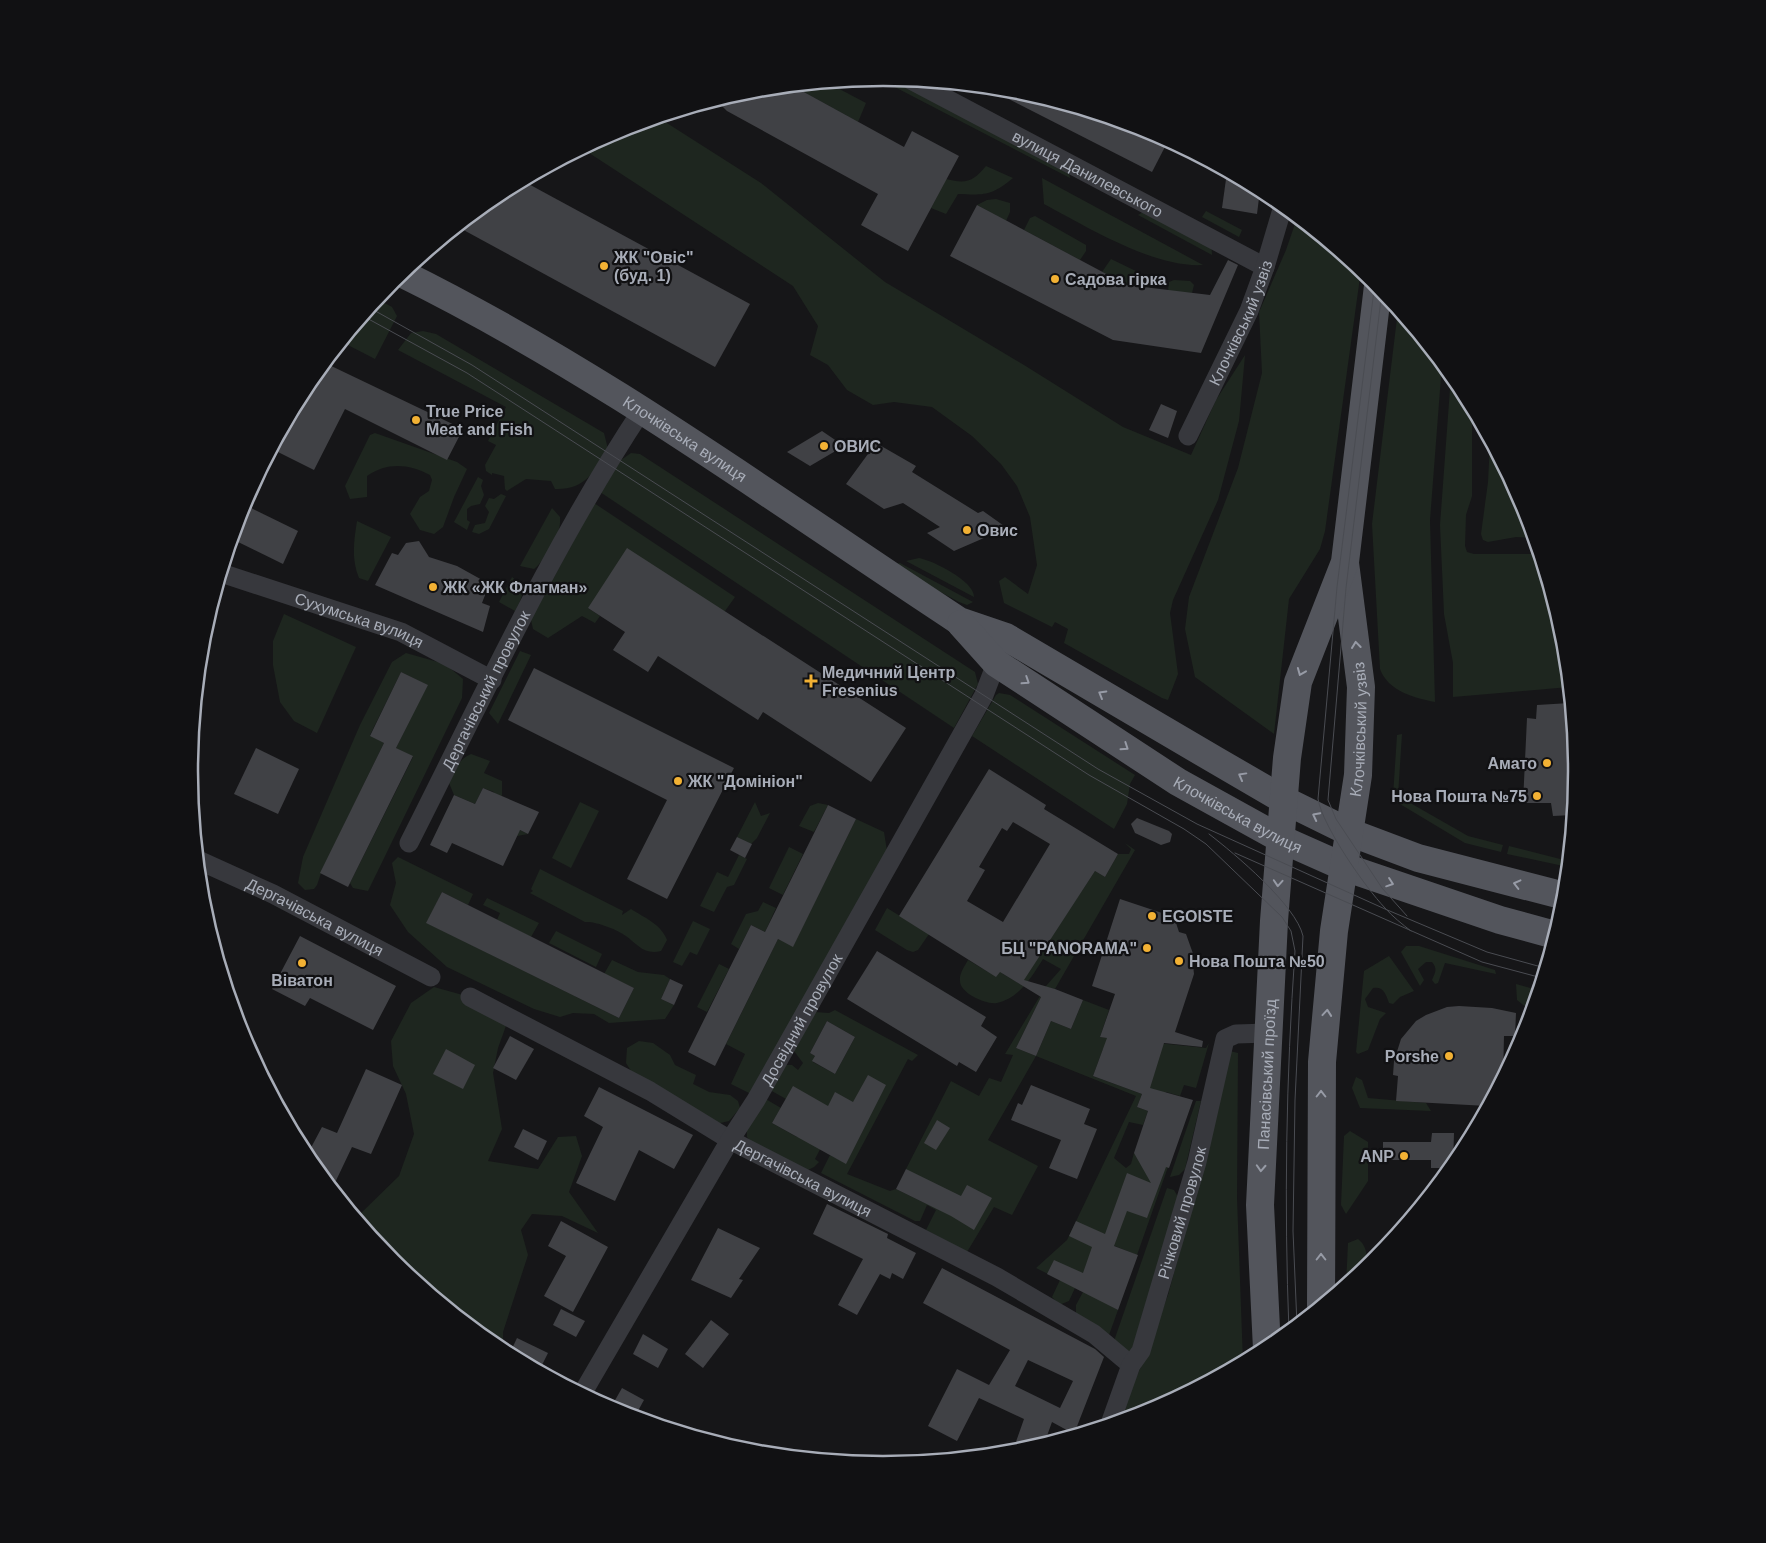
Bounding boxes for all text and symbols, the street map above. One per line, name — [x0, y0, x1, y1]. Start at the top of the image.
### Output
street label: вулиця Данилевського — [1010, 127, 1166, 220]
place label: ЖК "Овіс" (буд. 1) — [613, 249, 693, 284]
street label: Клочківський узвіз — [1206, 258, 1276, 388]
marker: ЖК "Овіс" (буд. 1) — [598, 260, 610, 272]
place label: Садова гірка — [1065, 271, 1166, 288]
marker: Садова гірка — [1049, 273, 1061, 285]
street label: Клочківська вулиця — [620, 393, 750, 485]
place label: True Price Meat and Fish — [426, 403, 533, 438]
marker: True Price Meat and Fish — [410, 414, 422, 426]
place label: ОВИС — [834, 438, 882, 455]
marker: ОВИС — [818, 440, 830, 452]
place label: Овис — [977, 522, 1018, 539]
marker: Овис — [961, 524, 973, 536]
place label: ЖК «ЖК Флагман» — [442, 579, 587, 596]
marker: ЖК «ЖК Флагман» — [427, 581, 439, 593]
street label: Сухумська вулиця — [293, 590, 426, 651]
street label: Дергачівський провулок — [439, 607, 534, 773]
one-way arrow — [1351, 640, 1362, 648]
street label: Клочківський узвіз — [1347, 661, 1370, 798]
place label: Медичний Центр Fresenius — [822, 664, 956, 699]
one-way arrow — [1297, 667, 1307, 676]
marker: Медичний Центр Fresenius — [804, 674, 818, 688]
one-way arrow — [1020, 675, 1029, 685]
one-way arrow — [1098, 690, 1107, 700]
one-way arrow — [1119, 741, 1129, 750]
place label: Амато — [1488, 755, 1537, 772]
marker: Амато — [1541, 757, 1553, 769]
one-way arrow — [1238, 772, 1247, 782]
place label: ЖК "Домініон" — [687, 773, 803, 790]
street label: Клочківська вулиця — [1170, 773, 1305, 856]
marker: ЖК "Домініон" — [672, 775, 684, 787]
place label: Нова Пошта №75 — [1391, 788, 1527, 805]
marker: Нова Пошта №75 — [1531, 790, 1543, 802]
one-way arrow — [1313, 812, 1322, 822]
street label: Дергачівська вулиця — [244, 875, 386, 959]
one-way arrow — [1385, 877, 1394, 887]
one-way arrow — [1272, 879, 1283, 887]
one-way arrow — [1513, 879, 1522, 890]
place label: EGOISTE — [1162, 908, 1233, 925]
marker: EGOISTE — [1146, 910, 1158, 922]
place label: БЦ "PANORAMA" — [1001, 940, 1137, 957]
marker: БЦ "PANORAMA" — [1141, 942, 1153, 954]
street label: Досвідний провулок — [758, 950, 846, 1089]
place label: Нова Пошта №50 — [1189, 953, 1325, 970]
marker: Нова Пошта №50 — [1173, 955, 1185, 967]
marker: Віватон — [296, 957, 308, 969]
place label: Віватон — [271, 972, 333, 989]
street label: Панасівський проїзд — [1255, 998, 1279, 1150]
one-way arrow — [1321, 1009, 1332, 1017]
place label: Porshe — [1385, 1048, 1439, 1065]
marker: Porshe — [1443, 1050, 1455, 1062]
one-way arrow — [1316, 1090, 1326, 1098]
street label: Дергачівська вулиця — [731, 1136, 874, 1220]
street label: Річковий провулок — [1155, 1144, 1209, 1281]
place label: ANP — [1360, 1148, 1394, 1165]
marker: ANP — [1398, 1150, 1410, 1162]
one-way arrow — [1256, 1164, 1267, 1172]
one-way arrow — [1316, 1253, 1326, 1260]

